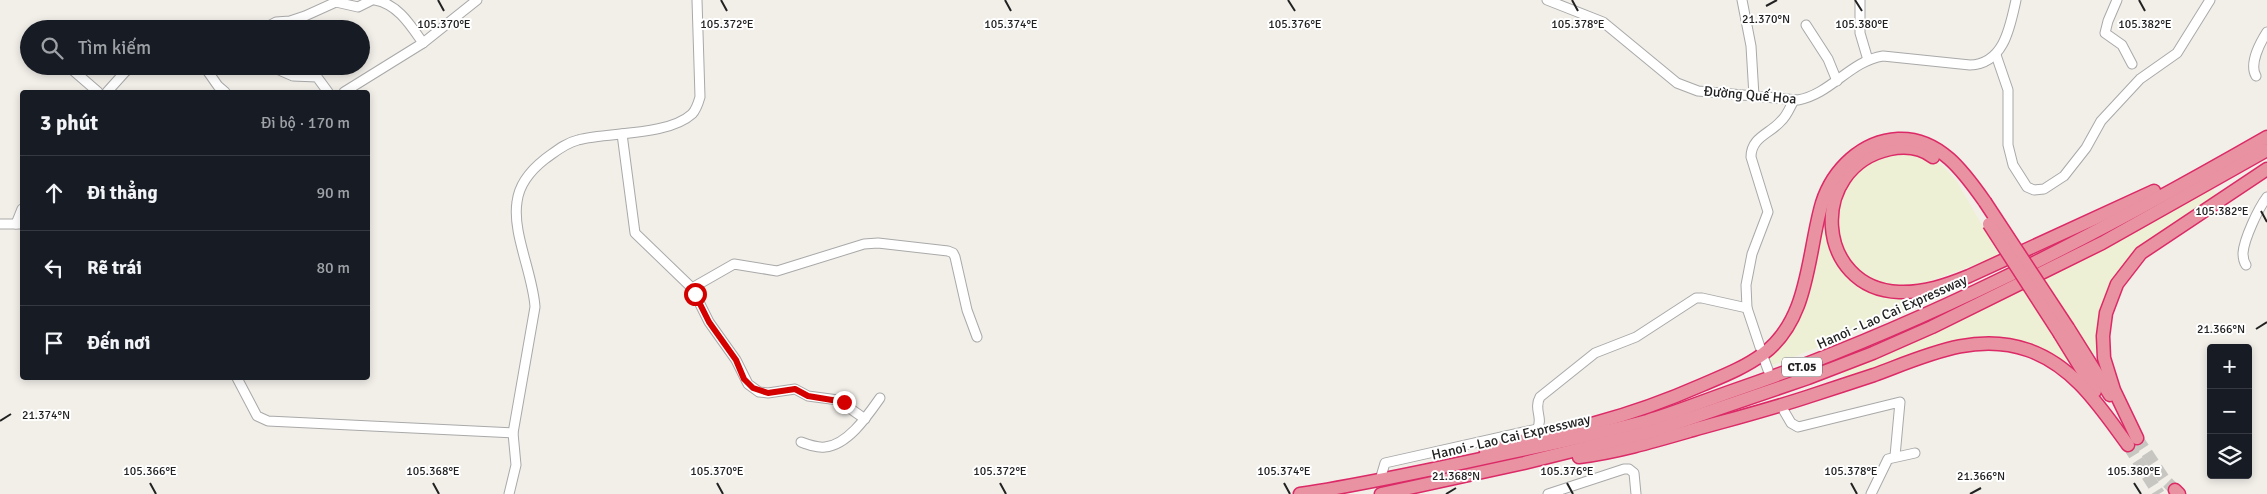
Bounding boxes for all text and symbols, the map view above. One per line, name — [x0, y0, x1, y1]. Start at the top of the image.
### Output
text: 21.370°N — [1742, 12, 1790, 27]
text: 105.370°E — [417, 17, 471, 32]
text: 105.372°E — [700, 17, 754, 32]
text: 105.374°E — [984, 17, 1038, 32]
text: 105.376°E — [1268, 17, 1322, 32]
text: 105.378°E — [1551, 17, 1605, 32]
text: 105.380°E — [1835, 17, 1889, 32]
text: 105.382°E — [2118, 17, 2172, 32]
search box — [20, 20, 370, 75]
icon: search — [38, 34, 66, 62]
text: Tìm kiếm — [78, 36, 151, 60]
street label: Đường Quế Hoa — [1703, 82, 1797, 108]
text: 3 phút — [40, 110, 98, 136]
text: Đi bộ · 170 m — [261, 113, 350, 133]
icon: ahead — [40, 179, 68, 207]
text: Đi thẳng — [87, 181, 158, 205]
text: 90 m — [316, 183, 350, 203]
text: 105.382°E — [2195, 204, 2249, 219]
icon: left — [40, 254, 68, 282]
text: Rẽ trái — [87, 256, 142, 280]
text: 80 m — [316, 258, 350, 278]
street label: Hanoi - Lao Cai Expressway — [1814, 271, 1970, 353]
route start — [684, 283, 707, 306]
text: 21.366°N — [2197, 322, 2245, 337]
icon: arrive — [40, 329, 68, 357]
text: Đến nơi — [87, 331, 150, 355]
map controls — [2207, 344, 2252, 479]
button: + — [2207, 344, 2252, 389]
road number: CT.05 — [1782, 358, 1822, 377]
button: − — [2207, 389, 2252, 434]
route end — [833, 391, 856, 414]
text: 21.374°N — [22, 408, 70, 423]
street label: Hanoi - Lao Cai Expressway — [1430, 410, 1593, 464]
button: layers — [2207, 434, 2252, 479]
text: 105.366°E — [123, 464, 177, 479]
text: 105.368°E — [406, 464, 460, 479]
text: 105.370°E — [690, 464, 744, 479]
text: 105.372°E — [973, 464, 1027, 479]
text: 105.374°E — [1257, 464, 1311, 479]
text: 105.376°E — [1540, 464, 1594, 479]
text: 105.378°E — [1824, 464, 1878, 479]
text: 105.380°E — [2107, 464, 2161, 479]
text: 21.368°N — [1432, 469, 1480, 484]
text: 21.366°N — [1957, 469, 2005, 484]

